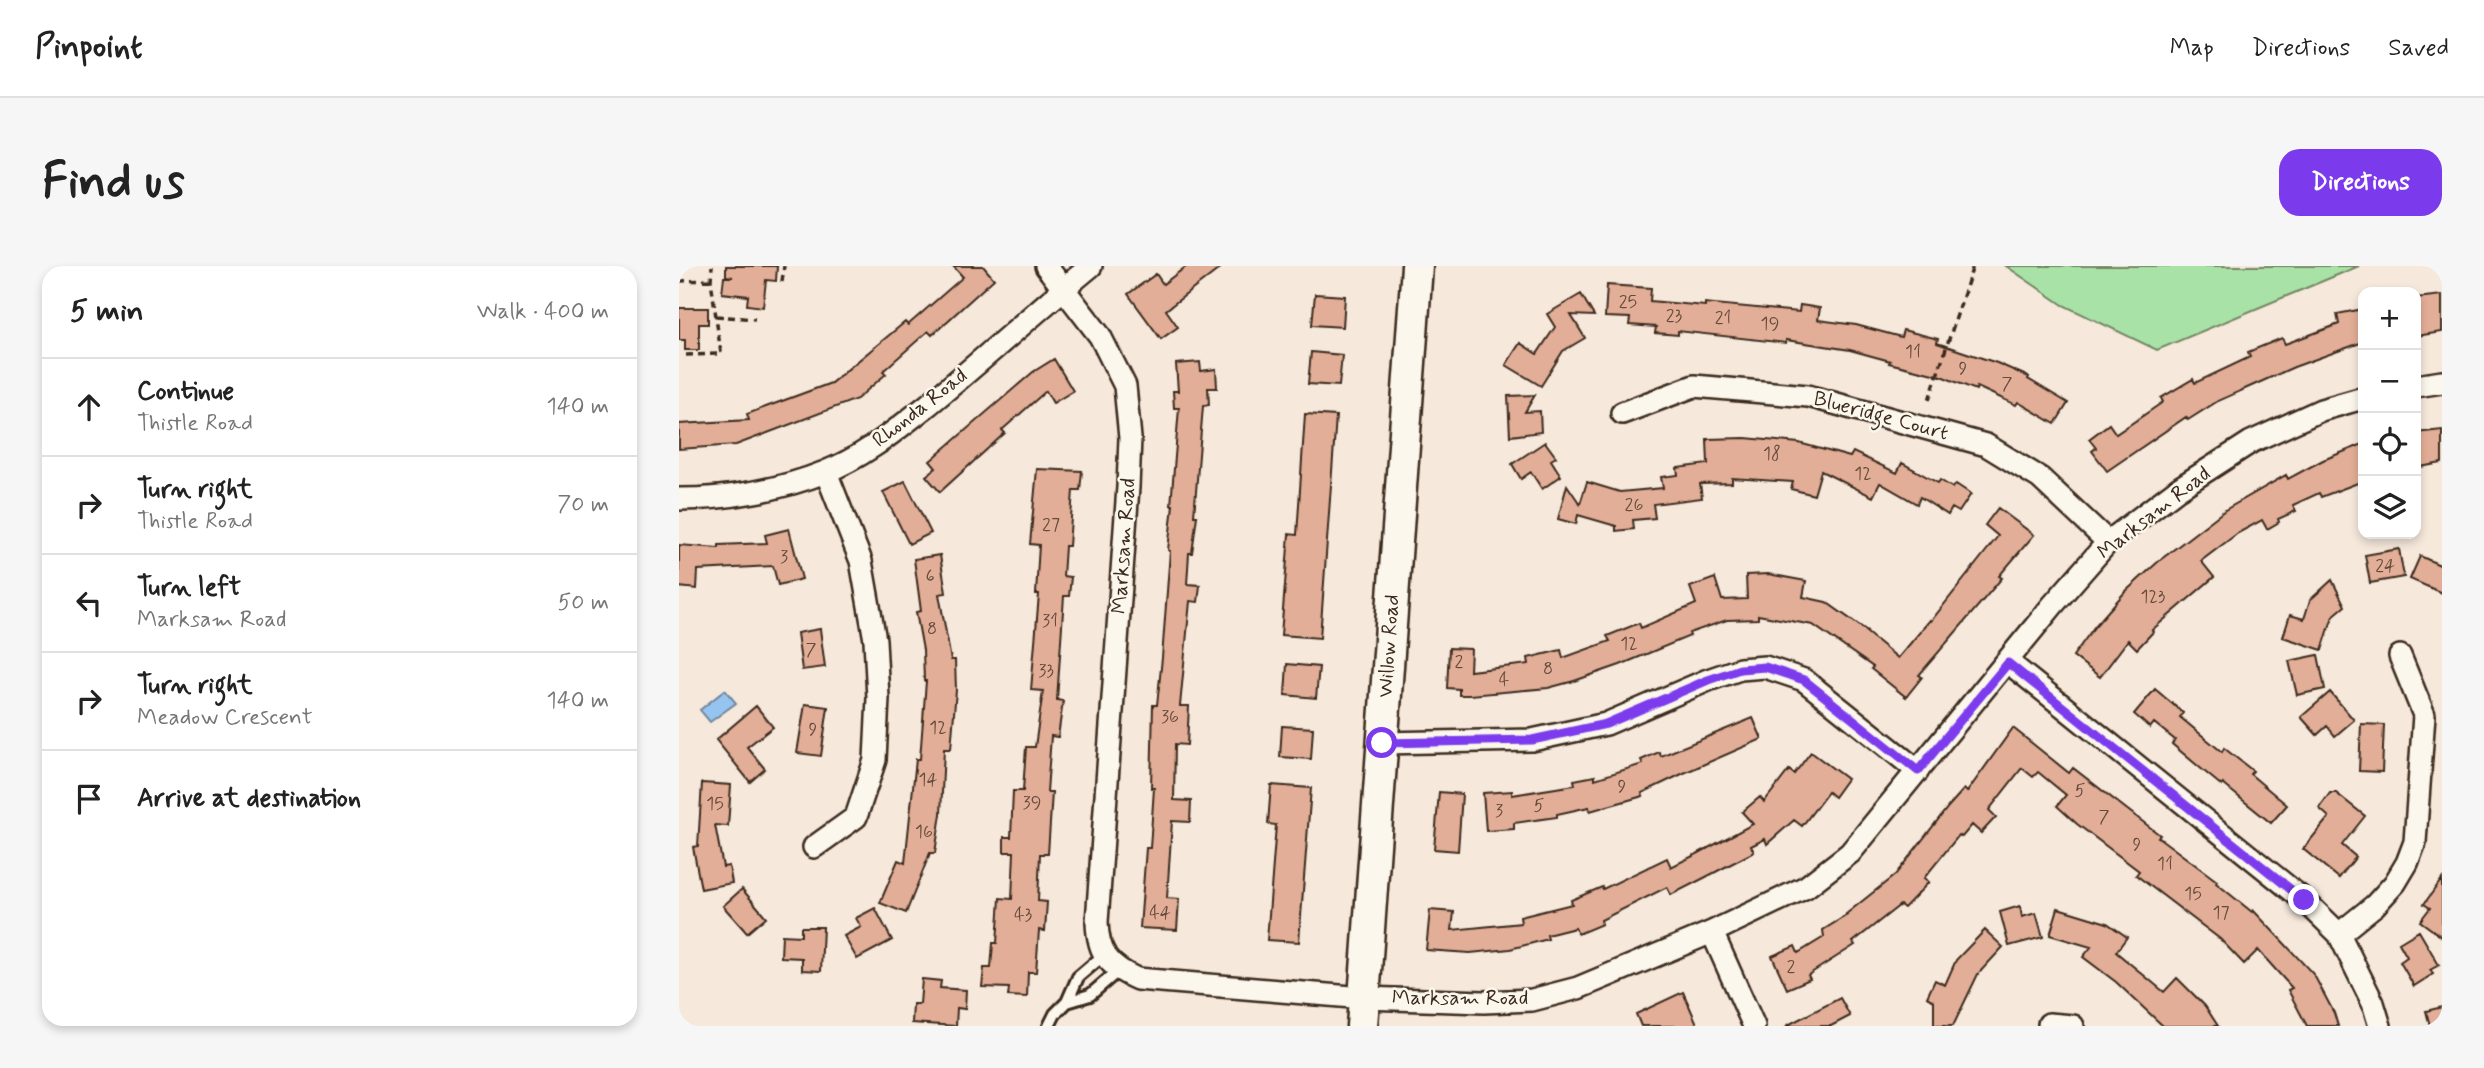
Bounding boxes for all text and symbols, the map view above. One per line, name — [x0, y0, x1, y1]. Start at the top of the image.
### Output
text: Pinpoint — [35, 26, 143, 70]
text: Map — [2170, 33, 2214, 64]
text: Directions — [2252, 33, 2350, 64]
text: Saved — [2388, 33, 2449, 64]
button: Directions — [2279, 149, 2442, 216]
text: Find us — [42, 150, 185, 215]
map controls — [2358, 287, 2421, 539]
button: + — [2358, 287, 2421, 350]
house number: 25 — [1619, 290, 1637, 314]
text: 5 min — [70, 292, 144, 331]
text: Walk · 400 m — [477, 297, 609, 327]
house number: 23 — [1666, 304, 1683, 328]
house number: 21 — [1715, 306, 1731, 330]
house number: 19 — [1761, 312, 1779, 336]
house number: 11 — [1905, 340, 1921, 364]
button: − — [2358, 350, 2421, 413]
house number: 9 — [1959, 357, 1968, 381]
street label: Rhonda Road — [867, 362, 973, 454]
house number: 7 — [2002, 372, 2013, 396]
text: Continue — [137, 375, 234, 409]
street label: Blueridge Court — [1810, 385, 1952, 449]
icon: ahead — [70, 388, 108, 426]
text: 140 m — [546, 392, 609, 422]
text: Thistle Road — [137, 409, 253, 439]
button: locate — [2358, 413, 2421, 476]
house number: 18 — [1763, 442, 1781, 466]
street label: Marksam Road — [2092, 460, 2216, 566]
house number: 12 — [1854, 462, 1872, 486]
text: Turn right — [137, 473, 253, 507]
button: layers — [2358, 476, 2421, 539]
street label: Marksam Road — [1105, 477, 1143, 615]
icon: right — [70, 486, 108, 524]
text: 70 m — [557, 490, 609, 520]
house number: 26 — [1625, 493, 1643, 517]
text: Thistle Road — [137, 507, 253, 537]
house number: 27 — [1042, 513, 1060, 537]
house number: 3 — [780, 545, 788, 569]
house number: 24 — [2375, 554, 2395, 578]
house number: 6 — [925, 564, 935, 588]
text: Turn left — [137, 571, 241, 605]
icon: left — [70, 584, 108, 622]
house number: 123 — [2141, 585, 2165, 609]
text: 50 m — [558, 588, 609, 618]
street label: Willow Road — [1371, 593, 1407, 699]
text: Marksam Road — [137, 605, 287, 635]
house number: 31 — [1042, 609, 1058, 633]
house number: 8 — [927, 617, 937, 641]
house number: 12 — [1620, 632, 1638, 656]
house number: 7 — [806, 638, 817, 662]
house number: 2 — [1455, 650, 1464, 674]
house number: 8 — [1543, 657, 1553, 681]
house number: 33 — [1038, 659, 1054, 683]
house number: 4 — [1499, 668, 1509, 692]
text: Turn right — [137, 669, 253, 703]
icon: right — [70, 682, 108, 720]
text: 140 m — [546, 686, 609, 716]
text: Meadow Crescent — [137, 703, 313, 733]
house number: 36 — [1161, 705, 1179, 729]
house number: 12 — [929, 716, 947, 740]
house number: 9 — [809, 718, 818, 742]
route start — [1366, 727, 1397, 758]
house number: 14 — [919, 768, 938, 792]
house number: 9 — [1618, 775, 1627, 799]
house number: 5 — [2075, 779, 2086, 803]
icon: arrive — [70, 780, 108, 818]
text: Arrive at destination — [137, 782, 361, 816]
house number: 39 — [1023, 791, 1041, 815]
house number: 15 — [706, 792, 724, 816]
house number: 5 — [1534, 794, 1545, 818]
house number: 3 — [1495, 799, 1503, 823]
house number: 7 — [2099, 805, 2110, 829]
house number: 16 — [915, 820, 933, 844]
house number: 9 — [2133, 833, 2142, 857]
house number: 11 — [2157, 852, 2173, 876]
house number: 15 — [2184, 882, 2202, 906]
route end — [2288, 884, 2319, 915]
house number: 44 — [1149, 901, 1171, 925]
house number: 17 — [2212, 901, 2230, 925]
house number: 43 — [1014, 903, 1032, 927]
house number: 2 — [1787, 955, 1796, 979]
street label: Marksam Road — [1392, 984, 1528, 1012]

